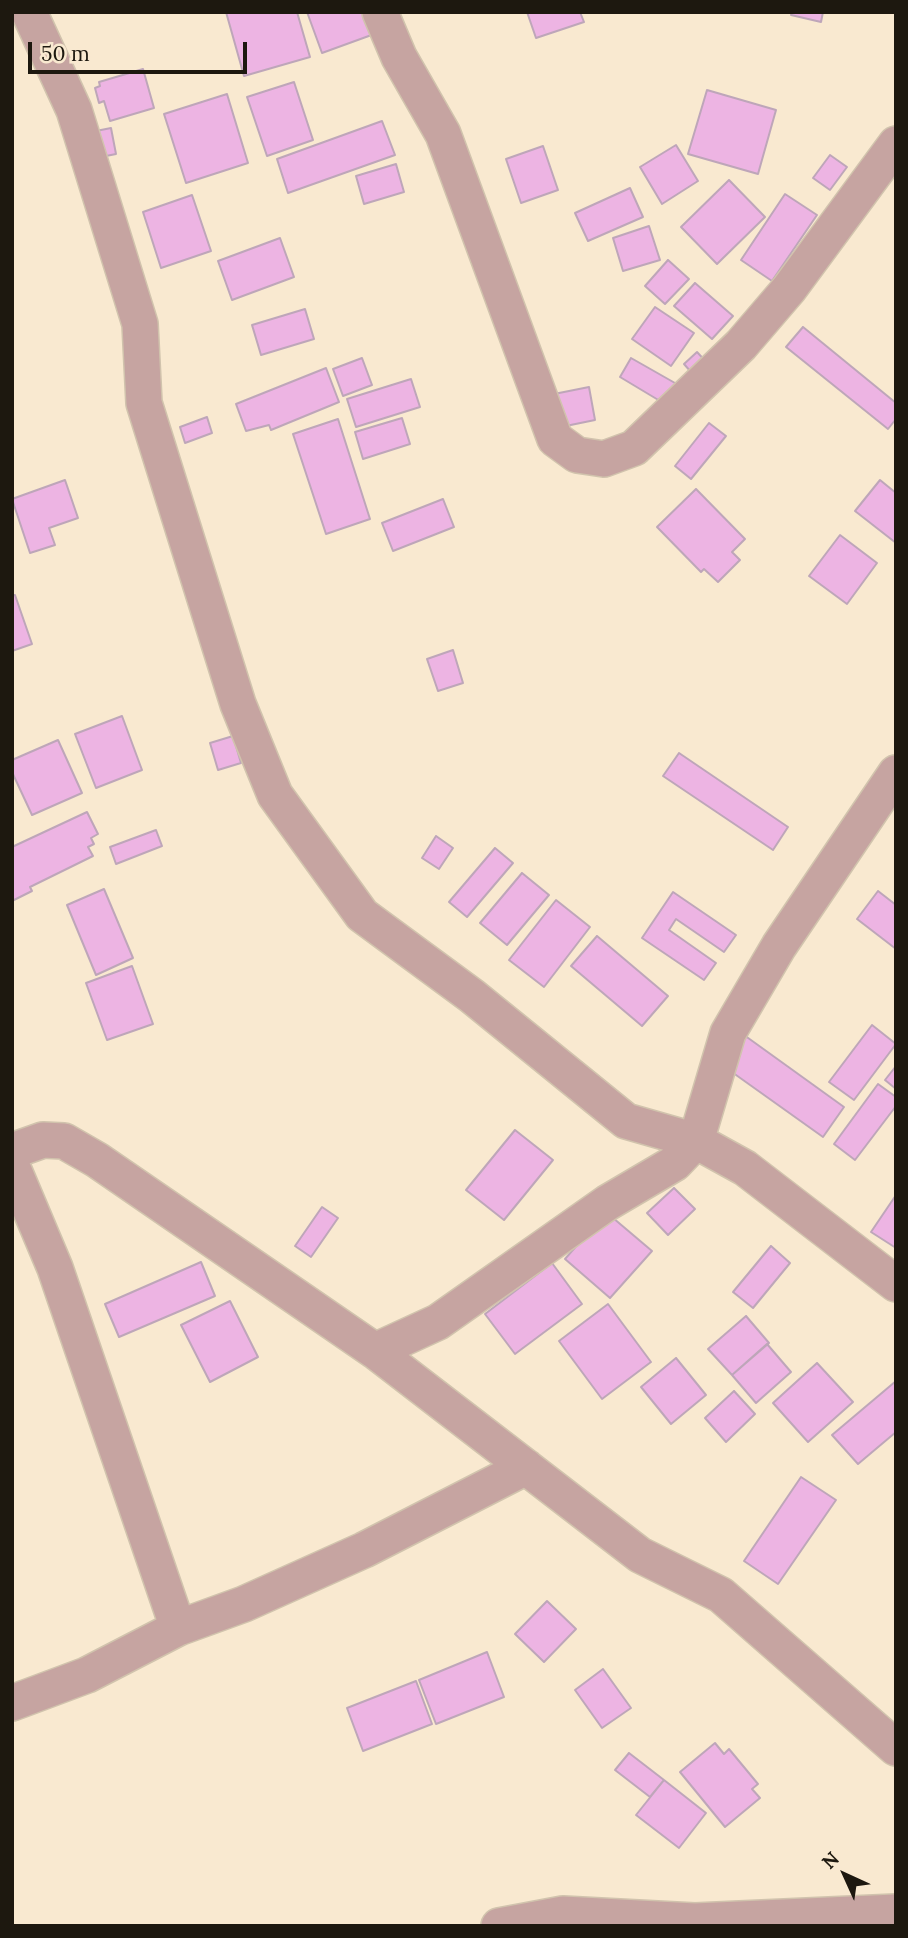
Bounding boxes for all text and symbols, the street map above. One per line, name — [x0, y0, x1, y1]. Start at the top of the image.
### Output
scale bar — [32, 28, 250, 72]
text: 50 m — [41, 40, 90, 67]
north arrow — [810, 1840, 880, 1910]
text: N — [816, 1846, 844, 1874]

